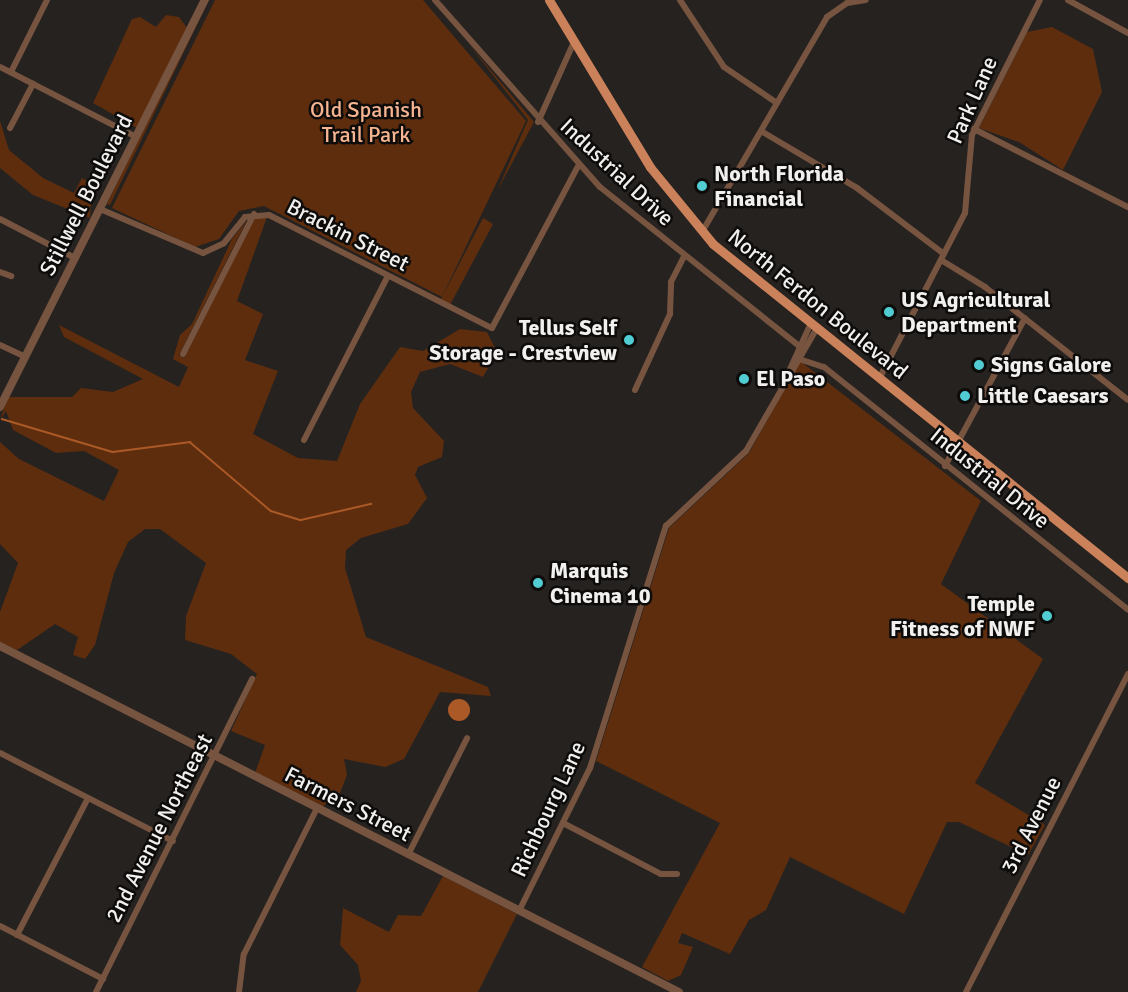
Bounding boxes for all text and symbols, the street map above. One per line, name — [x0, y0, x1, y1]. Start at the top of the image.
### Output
street label: Park Lane — [941, 52, 1003, 148]
park label: Old Spanish Trail Park — [310, 96, 422, 148]
street label: Stillwell Boulevard — [34, 110, 138, 280]
street label: Industrial Drive — [555, 113, 679, 231]
place label: North Florida Financial — [714, 160, 844, 212]
marker: North Florida Financial — [695, 179, 709, 193]
street label: Brackin Street — [283, 193, 413, 277]
street label: North Ferdon Boulevard — [723, 223, 913, 385]
place label: US Agricultural Department — [901, 286, 1050, 338]
marker: US Agricultural Department — [882, 305, 896, 319]
place label: Tellus Self Storage - Crestview — [429, 314, 617, 366]
marker: Tellus Self Storage - Crestview — [622, 333, 636, 347]
place label: Signs Galore — [991, 352, 1111, 378]
marker: Signs Galore — [972, 358, 986, 372]
place label: El Paso — [756, 366, 825, 392]
marker: El Paso — [737, 372, 751, 386]
place label: Little Caesars — [977, 383, 1109, 409]
marker: Little Caesars — [958, 389, 972, 403]
street label: Industrial Drive — [925, 422, 1055, 534]
place label: Marquis Cinema 10 — [550, 557, 651, 608]
marker: Marquis Cinema 10 — [531, 576, 545, 590]
place label: Temple Fitness of NWF — [890, 590, 1035, 642]
marker: Temple Fitness of NWF — [1040, 609, 1054, 623]
street label: 2nd Avenue Northeast — [100, 729, 218, 927]
street label: Richbourg Lane — [505, 737, 591, 881]
street label: Farmers Street — [280, 761, 416, 847]
street label: 3rd Avenue — [995, 772, 1067, 878]

